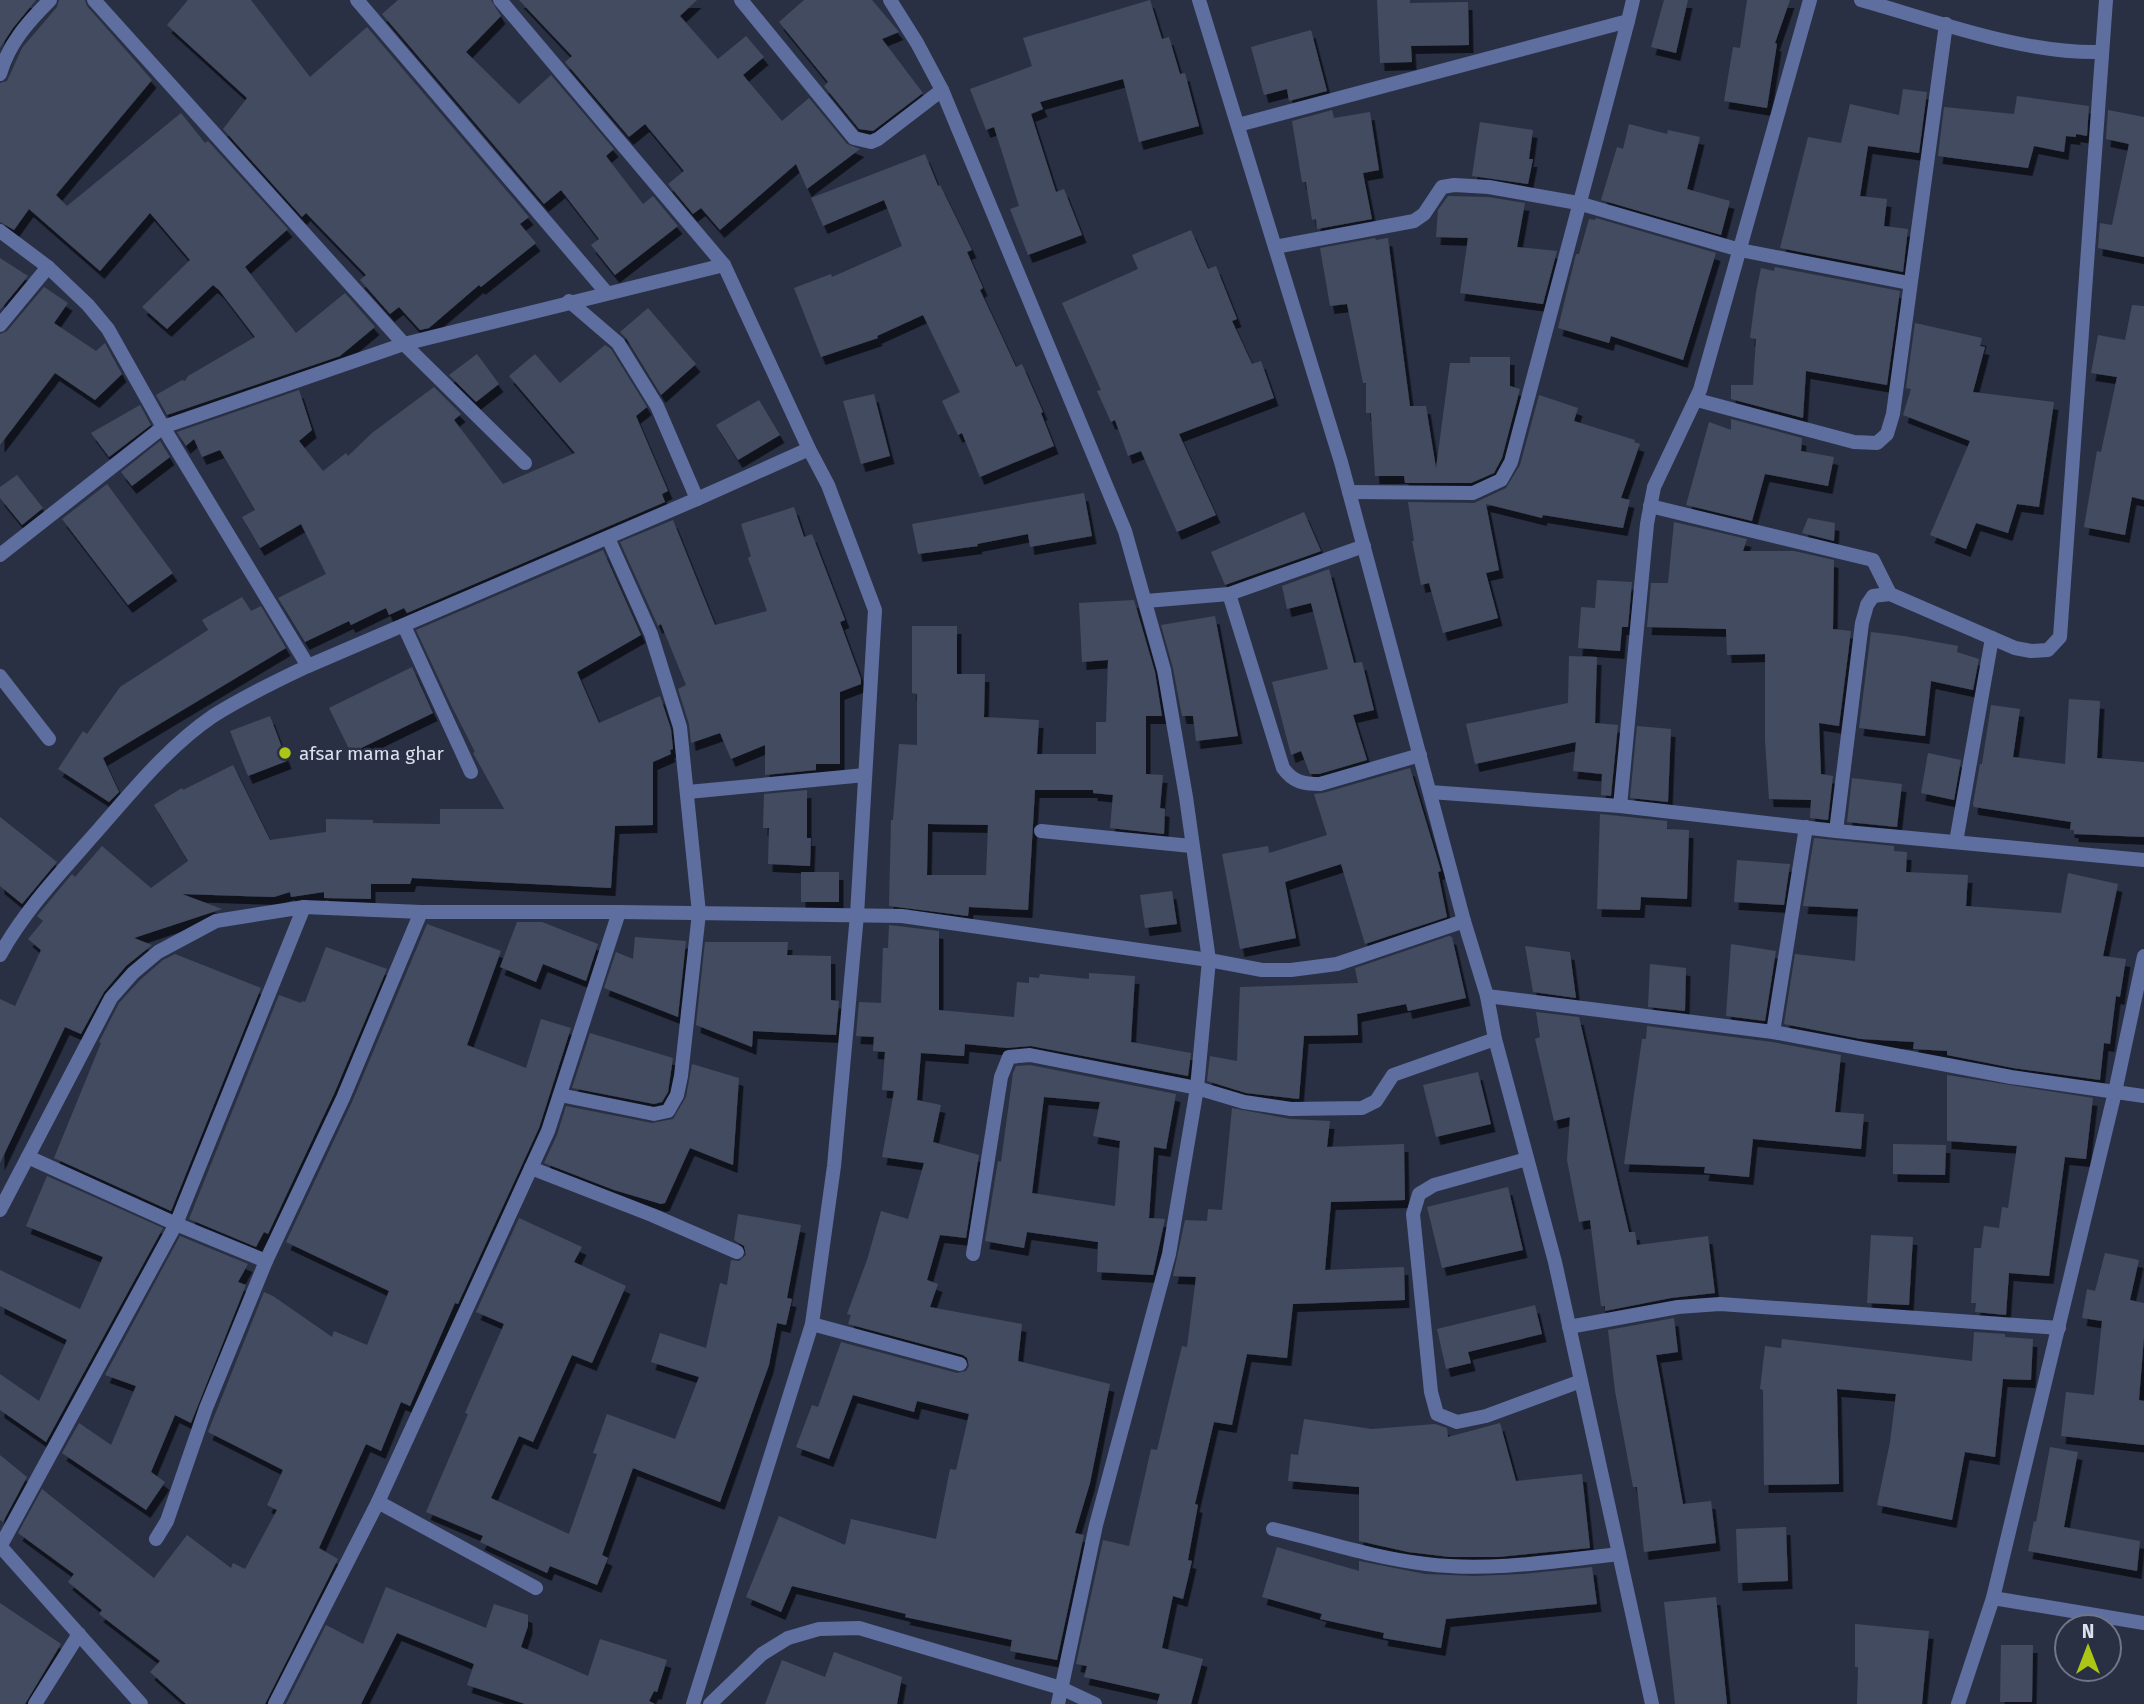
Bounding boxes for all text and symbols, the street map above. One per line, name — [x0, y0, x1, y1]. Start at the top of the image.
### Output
place label: afsar mama ghar — [299, 742, 445, 765]
marker: afsar mama ghar — [277, 745, 293, 761]
north arrow — [2053, 1613, 2123, 1683]
text: N — [2082, 1620, 2094, 1643]

